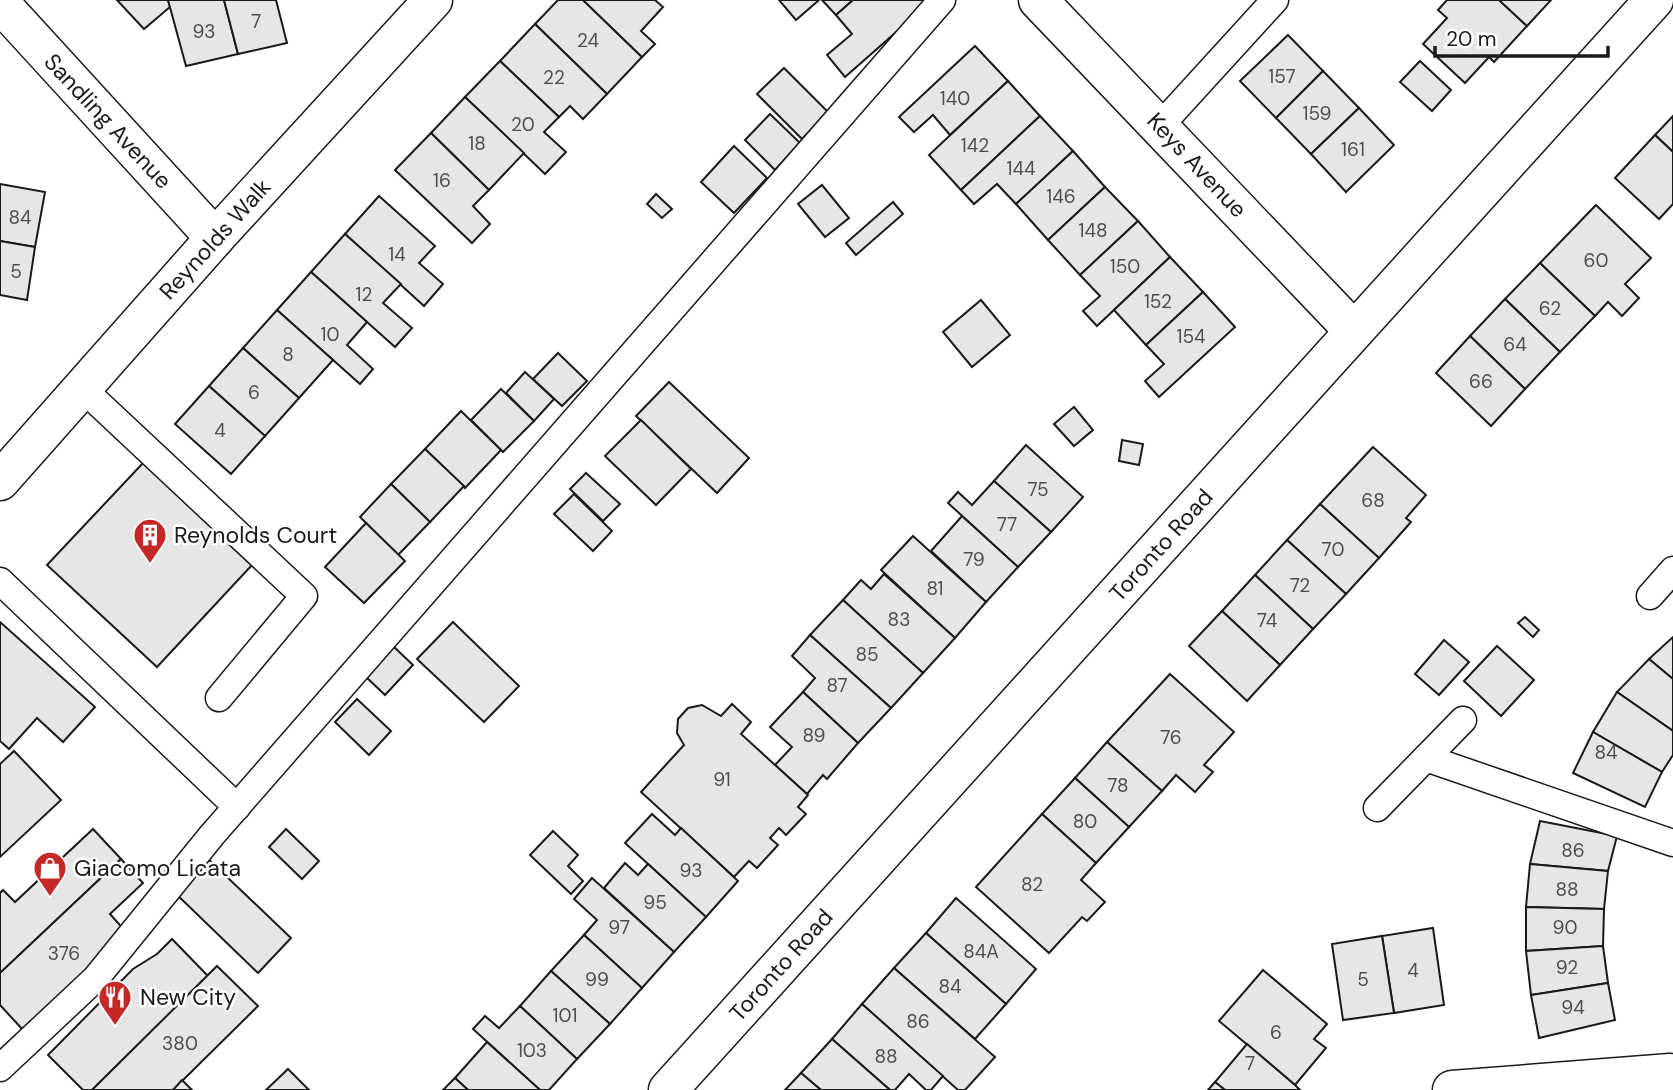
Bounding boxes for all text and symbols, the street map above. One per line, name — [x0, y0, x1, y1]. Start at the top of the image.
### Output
house number: 7 — [251, 9, 261, 34]
scale bar — [1435, 14, 1608, 58]
house number: 93 — [193, 19, 215, 44]
text: 20 m — [1446, 25, 1497, 53]
house number: 24 — [577, 28, 599, 53]
street label: Sandling Avenue — [38, 47, 178, 195]
house number: 157 — [1268, 64, 1296, 89]
house number: 22 — [543, 65, 565, 90]
house number: 140 — [940, 86, 970, 111]
house number: 159 — [1303, 101, 1331, 126]
street label: Keys Avenue — [1141, 106, 1253, 224]
house number: 20 — [511, 112, 535, 137]
house number: 18 — [468, 131, 486, 156]
house number: 142 — [961, 133, 989, 158]
house number: 161 — [1341, 137, 1365, 162]
house number: 144 — [1007, 156, 1036, 181]
house number: 16 — [433, 168, 451, 193]
street label: Reynolds Walk — [153, 172, 278, 306]
house number: 146 — [1046, 184, 1076, 209]
house number: 84 — [8, 205, 32, 230]
house number: 148 — [1078, 218, 1108, 243]
house number: 14 — [388, 242, 406, 267]
house number: 60 — [1584, 248, 1608, 273]
house number: 150 — [1110, 254, 1140, 279]
house number: 5 — [10, 259, 22, 284]
house number: 12 — [356, 282, 372, 307]
house number: 152 — [1144, 289, 1172, 314]
house number: 62 — [1539, 296, 1561, 321]
house number: 10 — [321, 322, 339, 347]
house number: 154 — [1176, 324, 1206, 349]
house number: 64 — [1503, 332, 1527, 357]
house number: 8 — [282, 342, 294, 367]
house number: 66 — [1469, 369, 1493, 394]
house number: 6 — [248, 380, 260, 405]
house number: 4 — [214, 418, 226, 443]
house number: 75 — [1027, 477, 1049, 502]
street label: Toronto Road — [1103, 482, 1219, 608]
house number: 68 — [1361, 488, 1385, 513]
house number: 77 — [997, 512, 1017, 537]
building icon: Reynolds Court — [131, 516, 169, 565]
place label: Reynolds Court — [174, 520, 337, 550]
house number: 70 — [1322, 537, 1344, 562]
house number: 79 — [963, 547, 985, 572]
house number: 72 — [1290, 573, 1310, 598]
house number: 81 — [926, 576, 944, 601]
house number: 83 — [888, 607, 910, 632]
house number: 74 — [1257, 608, 1277, 633]
house number: 85 — [855, 642, 879, 667]
house number: 87 — [826, 673, 848, 698]
house number: 89 — [803, 723, 825, 748]
house number: 76 — [1160, 725, 1182, 750]
house number: 84 — [1594, 740, 1618, 765]
house number: 91 — [713, 767, 731, 792]
house number: 78 — [1107, 773, 1129, 798]
house number: 80 — [1073, 809, 1097, 834]
house number: 86 — [1561, 838, 1585, 863]
shop icon: Giacomo Licata — [31, 849, 69, 898]
place label: Giacomo Licata — [74, 853, 241, 883]
house number: 93 — [680, 858, 702, 883]
house number: 82 — [1021, 872, 1043, 897]
house number: 88 — [1555, 877, 1579, 902]
house number: 95 — [643, 890, 667, 915]
street label: Toronto Road — [723, 902, 839, 1028]
house number: 97 — [608, 915, 630, 940]
house number: 90 — [1553, 915, 1577, 940]
house number: 84A — [963, 939, 999, 964]
house number: 376 — [48, 941, 80, 966]
house number: 92 — [1556, 955, 1578, 980]
house number: 4 — [1407, 958, 1419, 983]
house number: 99 — [585, 967, 609, 992]
house number: 5 — [1357, 967, 1369, 992]
house number: 84 — [938, 974, 962, 999]
restaurant icon: New City — [96, 978, 134, 1027]
place label: New City — [140, 982, 236, 1012]
house number: 94 — [1561, 995, 1585, 1020]
house number: 101 — [553, 1003, 577, 1028]
house number: 86 — [906, 1009, 930, 1034]
house number: 6 — [1270, 1020, 1282, 1045]
house number: 380 — [162, 1031, 198, 1056]
house number: 103 — [517, 1038, 547, 1063]
house number: 88 — [874, 1044, 898, 1069]
house number: 7 — [1245, 1051, 1255, 1076]

